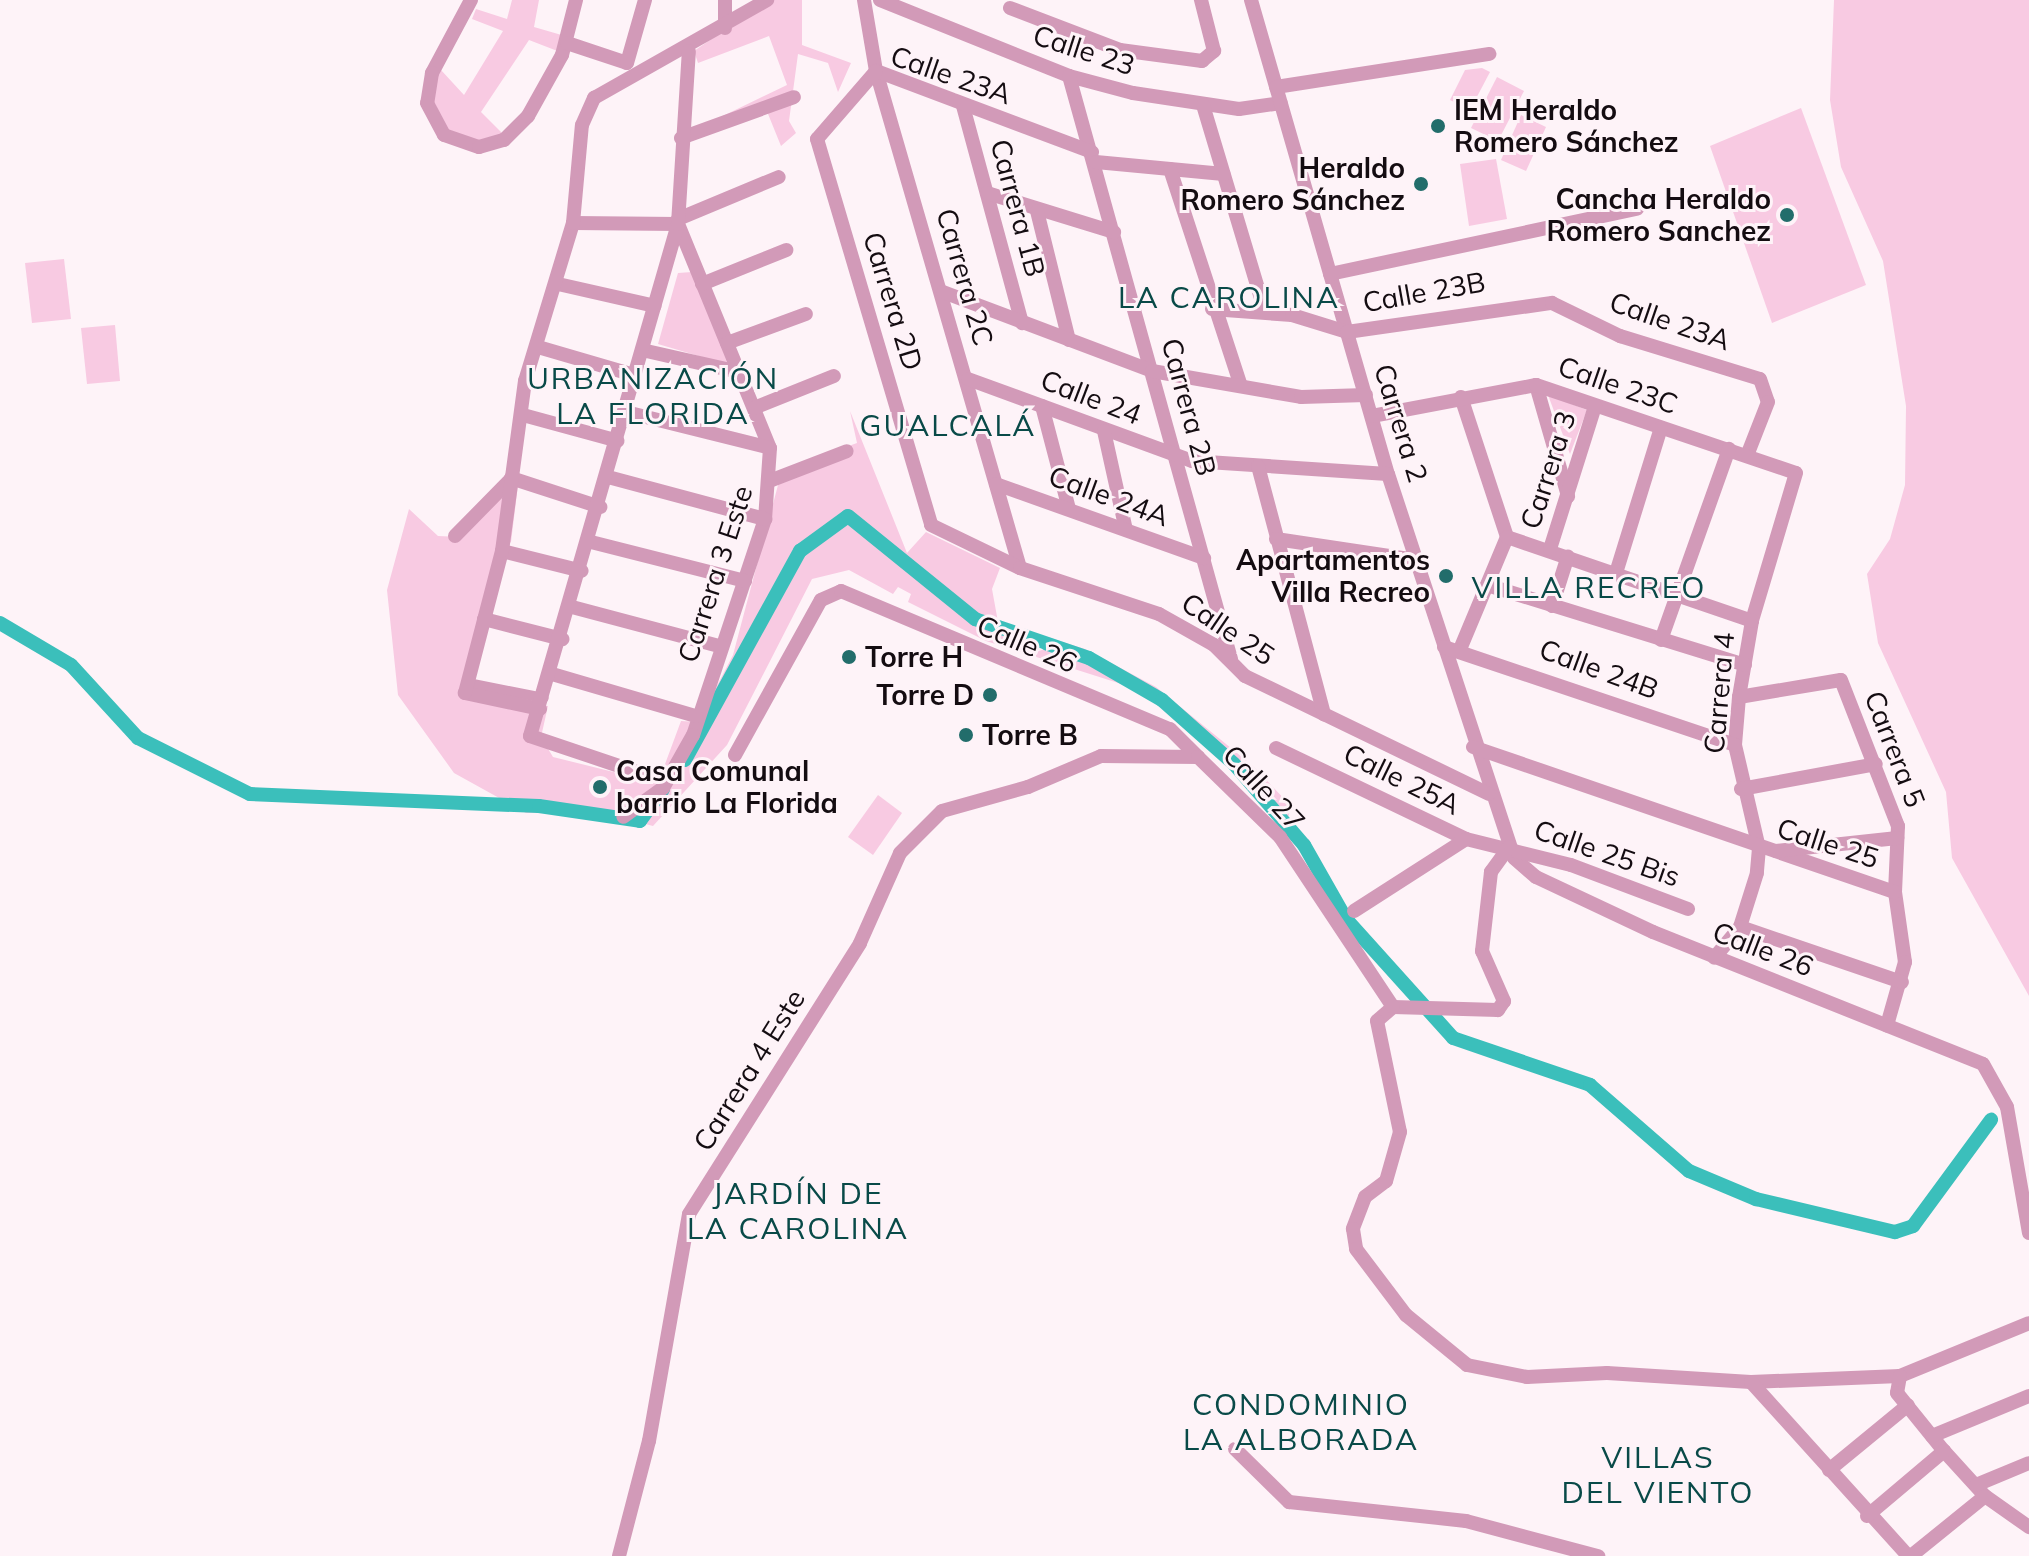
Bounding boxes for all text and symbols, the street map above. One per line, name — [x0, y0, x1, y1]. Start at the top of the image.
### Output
street label: Calle 23 — [1029, 18, 1139, 82]
street label: Calle 23A — [886, 39, 1016, 111]
place label: IEM Heraldo Romero Sánchez — [1454, 93, 1679, 159]
marker: IEM Heraldo Romero Sánchez — [1429, 117, 1447, 135]
street label: Carrera 1B — [984, 136, 1052, 280]
place label: Heraldo Romero Sánchez — [1180, 151, 1405, 217]
marker: Heraldo Romero Sánchez — [1412, 175, 1430, 193]
place label: Cancha Heraldo Romero Sanchez — [1546, 182, 1771, 248]
street label: Carrera 2C — [929, 205, 1001, 349]
marker: Cancha Heraldo Romero Sanchez — [1778, 206, 1796, 224]
street label: Carrera 2D — [856, 228, 930, 374]
street label: Calle 23B — [1360, 265, 1488, 319]
district label: LA CAROLINA — [1118, 279, 1340, 315]
street label: Calle 23A — [1605, 285, 1735, 357]
street label: Carrera 2B — [1155, 335, 1223, 479]
street label: Calle 23C — [1554, 349, 1682, 421]
district label: URBANIZACIÓN LA FLORIDA — [527, 360, 779, 430]
street label: Carrera 2 — [1367, 360, 1435, 486]
street label: Calle 24 — [1036, 363, 1146, 431]
district label: GUALCALÁ — [860, 407, 1036, 443]
street label: Carrera 3 — [1513, 407, 1583, 533]
street label: Calle 24A — [1044, 459, 1174, 533]
street label: Carrera 3 Este — [671, 481, 759, 667]
place label: Apartamentos Villa Recreo — [1236, 543, 1430, 609]
marker: Apartamentos Villa Recreo — [1437, 567, 1455, 585]
district label: VILLA RECREO — [1472, 569, 1706, 605]
street label: Calle 25 — [1175, 586, 1281, 672]
street label: Calle 26 — [972, 608, 1082, 680]
street label: Carrera 4 — [1697, 631, 1741, 755]
street label: Calle 24B — [1535, 632, 1663, 706]
place label: Torre H — [865, 640, 963, 674]
marker: Torre H — [840, 648, 858, 666]
place label: Torre D — [876, 678, 974, 712]
marker: Torre D — [981, 686, 999, 704]
street label: Carrera 5 — [1857, 686, 1933, 812]
place label: Torre B — [982, 718, 1078, 752]
marker: Torre B — [957, 726, 975, 744]
street label: Calle 25A — [1338, 736, 1466, 822]
street label: Calle 27 — [1216, 738, 1312, 838]
place label: Casa Comunal barrio La Florida — [616, 754, 838, 820]
marker: Casa Comunal barrio La Florida — [591, 778, 609, 796]
street label: Calle 25 — [1773, 811, 1883, 875]
street label: Calle 25 Bis — [1530, 812, 1684, 894]
street label: Calle 26 — [1708, 915, 1818, 983]
street label: Carrera 4 Este — [686, 983, 812, 1157]
district label: JARDÍN DE LA CAROLINA — [687, 1175, 909, 1246]
district label: CONDOMINIO LA ALBORADA — [1183, 1386, 1419, 1456]
district label: VILLAS DEL VIENTO — [1562, 1439, 1754, 1510]

